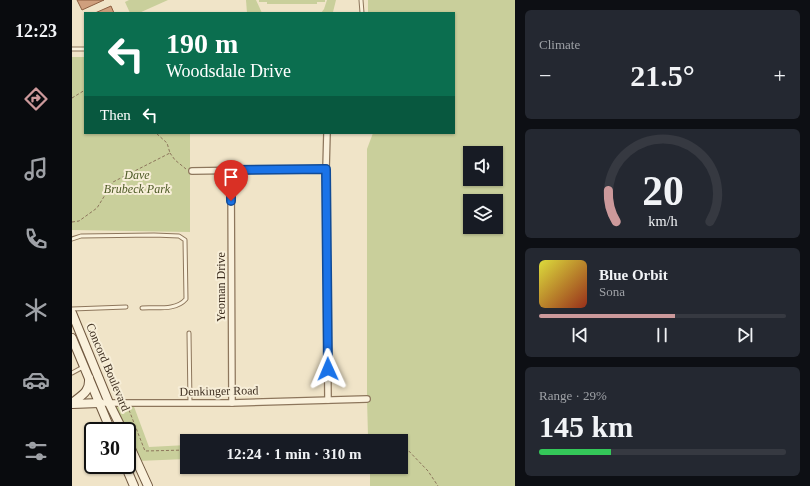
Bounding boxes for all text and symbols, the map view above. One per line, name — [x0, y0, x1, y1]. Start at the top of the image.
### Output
text: 12:23 — [15, 21, 57, 41]
icon: left — [100, 28, 152, 80]
text: 190 m — [166, 28, 238, 59]
text: Climate — [539, 37, 580, 52]
text: 21.5° — [630, 59, 695, 92]
text: Woodsdale Drive — [166, 61, 291, 81]
text: − — [539, 63, 551, 88]
text: + — [774, 63, 786, 88]
icon: directions — [22, 85, 50, 113]
icon: left — [139, 104, 161, 126]
text: Then — [100, 107, 131, 123]
map controls — [463, 146, 503, 234]
button: sound — [463, 146, 503, 186]
icon: music — [22, 155, 50, 183]
pin — [214, 160, 248, 201]
icon: arrive — [220, 166, 242, 188]
text: 20 — [642, 167, 683, 213]
park label: Dave Brubeck Park — [104, 168, 171, 196]
button: layers — [463, 194, 503, 234]
text: km/h — [648, 212, 677, 228]
icon: phone — [22, 225, 50, 253]
street label: Yeoman Drive — [214, 252, 228, 322]
text: Blue Orbit — [599, 267, 668, 283]
text: Sona — [599, 284, 625, 299]
icon: climate — [22, 296, 50, 324]
street label: Concord Boulevard — [83, 321, 133, 413]
icon: previous — [569, 324, 591, 346]
icon: pause — [651, 324, 673, 346]
icon: next — [734, 324, 756, 346]
position arrow — [307, 348, 349, 390]
icon: car — [22, 366, 50, 394]
street label: Denkinger Road — [179, 383, 259, 399]
text: Range · 29% — [539, 388, 607, 403]
text: 145 km — [539, 410, 633, 443]
speed limit sign: 30 — [84, 422, 136, 474]
icon: filters — [22, 437, 50, 465]
text: 12:24 · 1 min · 310 m — [227, 446, 362, 462]

